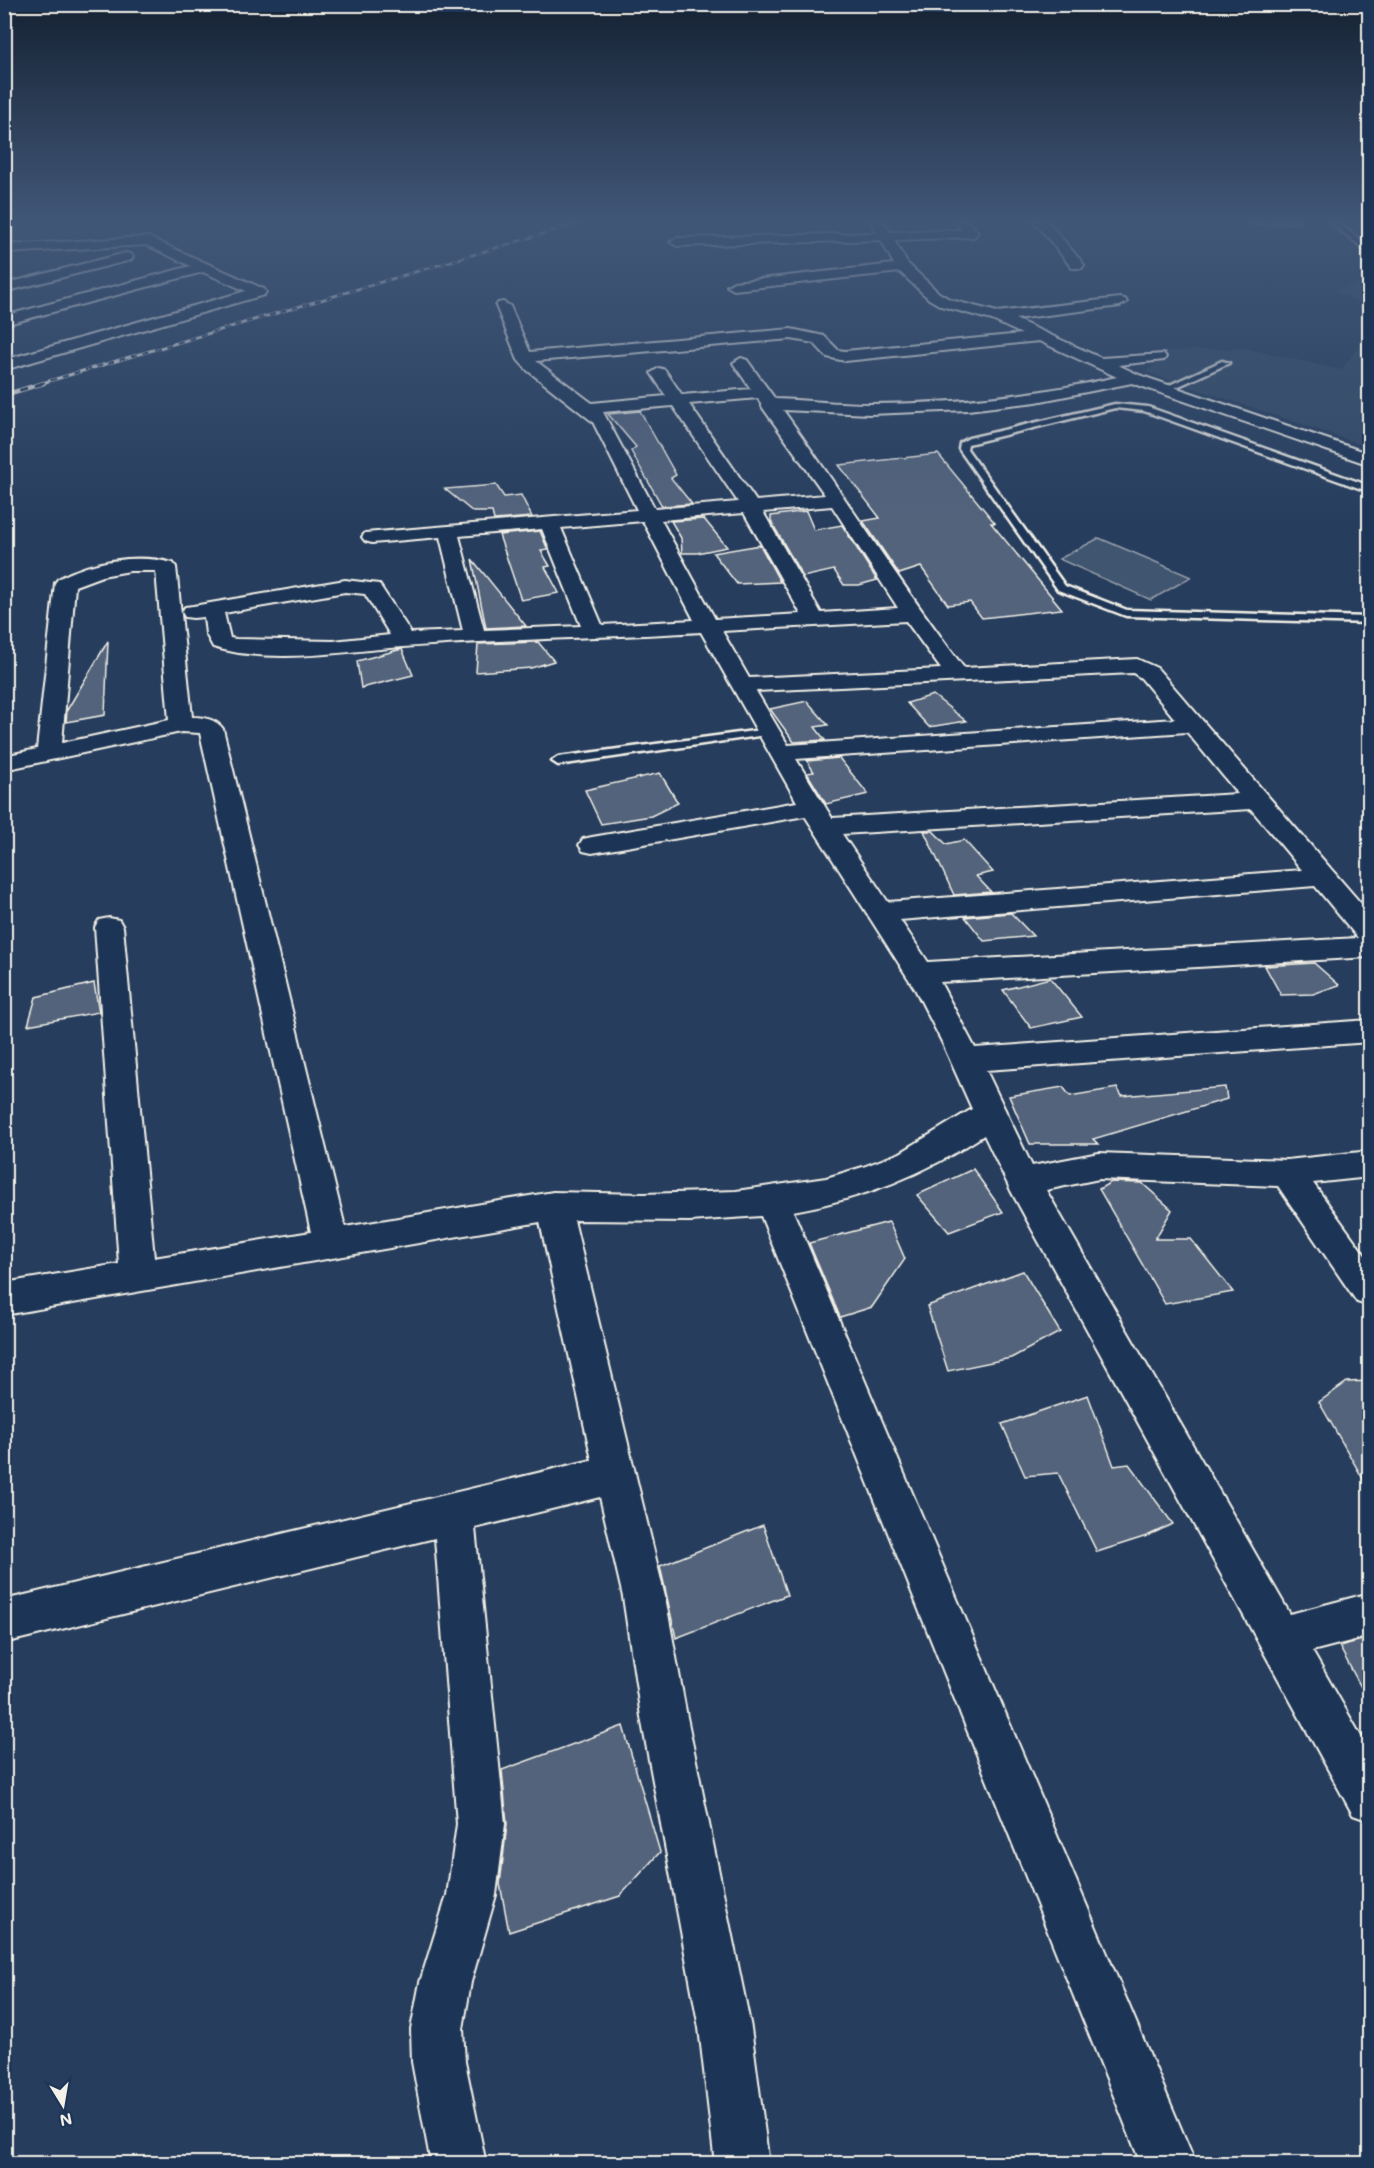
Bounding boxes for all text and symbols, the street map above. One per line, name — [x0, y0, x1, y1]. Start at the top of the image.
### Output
north arrow — [33, 2075, 93, 2135]
text: N — [58, 2109, 74, 2132]

